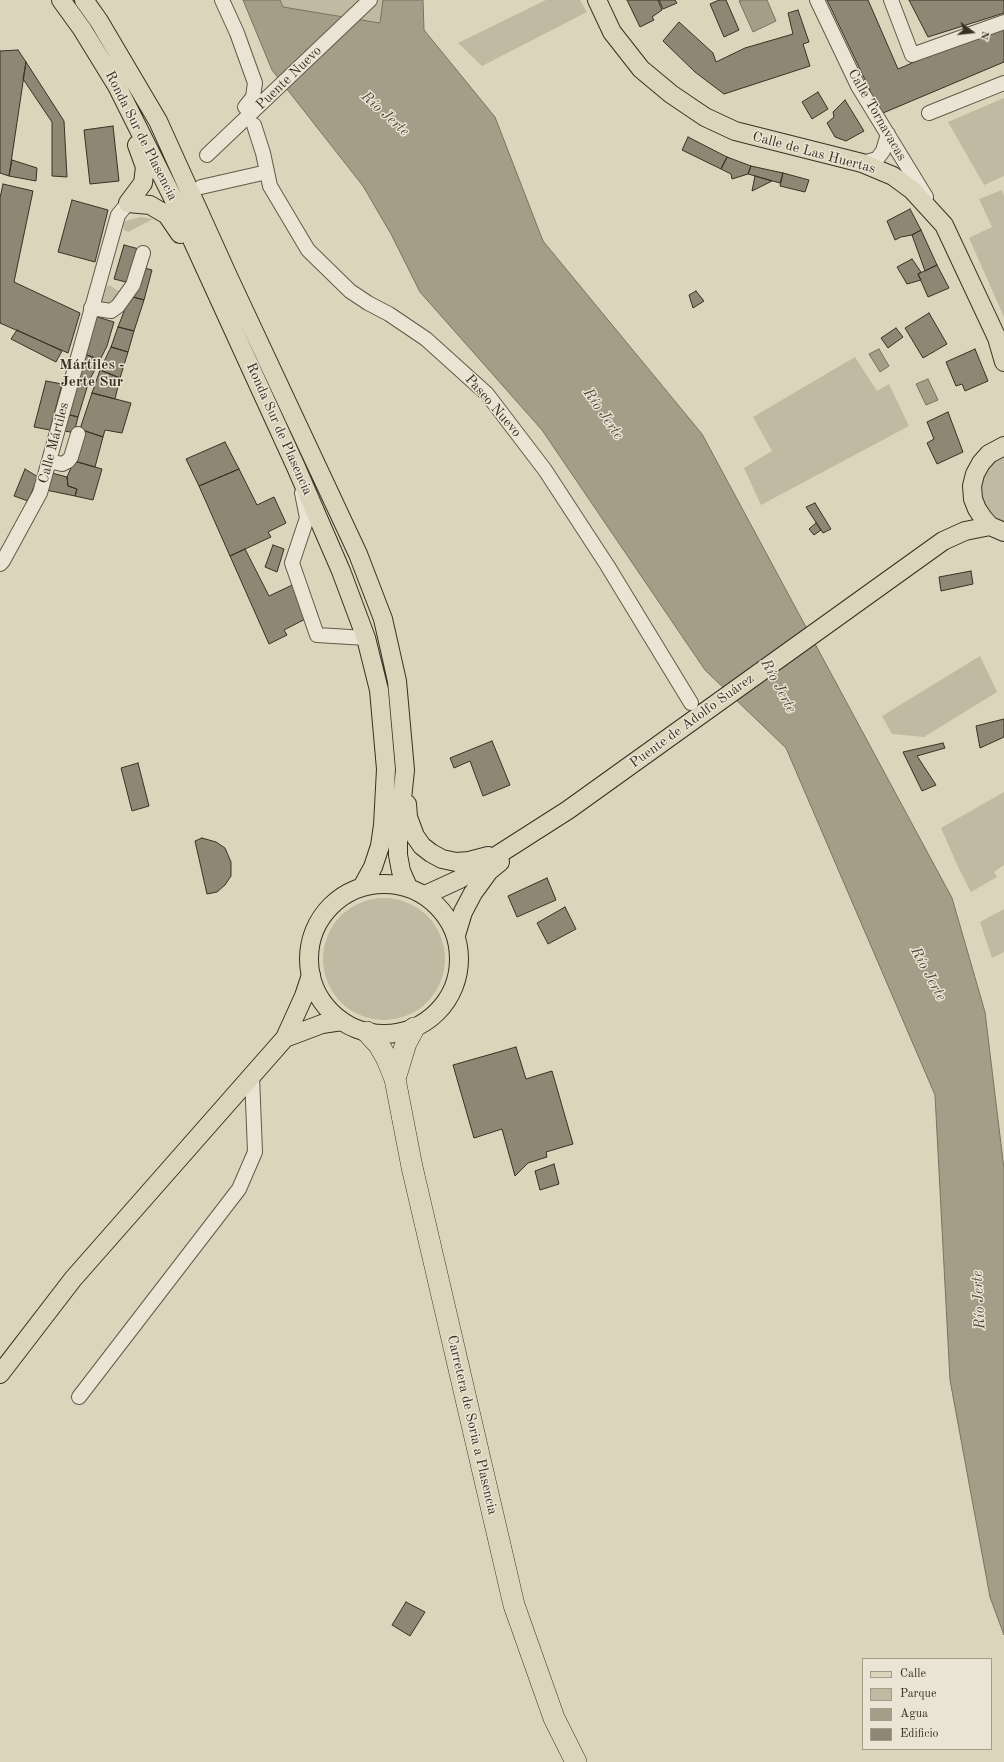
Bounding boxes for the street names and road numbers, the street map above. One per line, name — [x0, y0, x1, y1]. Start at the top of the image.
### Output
street label: Puente Nuevo — [253, 43, 325, 113]
street label: Calle Tornavacas — [844, 66, 910, 164]
street label: Ronda Sur de Plasencia — [101, 68, 181, 204]
street label: Calle de Las Huertas — [751, 128, 877, 178]
street label: Ronda Sur de Plasencia — [242, 360, 316, 498]
street label: Paseo Nuevo — [461, 371, 525, 441]
street label: Calle Mártiles — [35, 400, 73, 486]
street label: Puente de Adolfo Suárez — [627, 670, 757, 772]
street label: Carretera de Soria a Plasencia — [443, 1334, 501, 1516]

